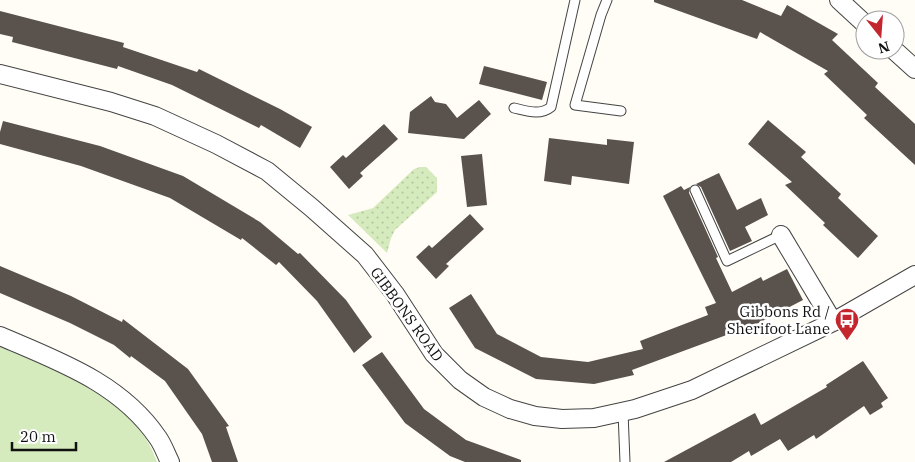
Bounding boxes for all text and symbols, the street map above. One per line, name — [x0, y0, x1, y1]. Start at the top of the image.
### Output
north arrow — [855, 10, 905, 60]
text: N — [876, 37, 892, 58]
street label: GIBBONS ROAD — [366, 263, 448, 365]
place label: Gibbons Rd / Sherifoot Lane — [727, 302, 830, 338]
bus stop icon: Gibbons Rd / Sherifoot Lane — [834, 307, 860, 341]
scale bar — [12, 420, 76, 452]
text: 20 m — [20, 427, 56, 446]

